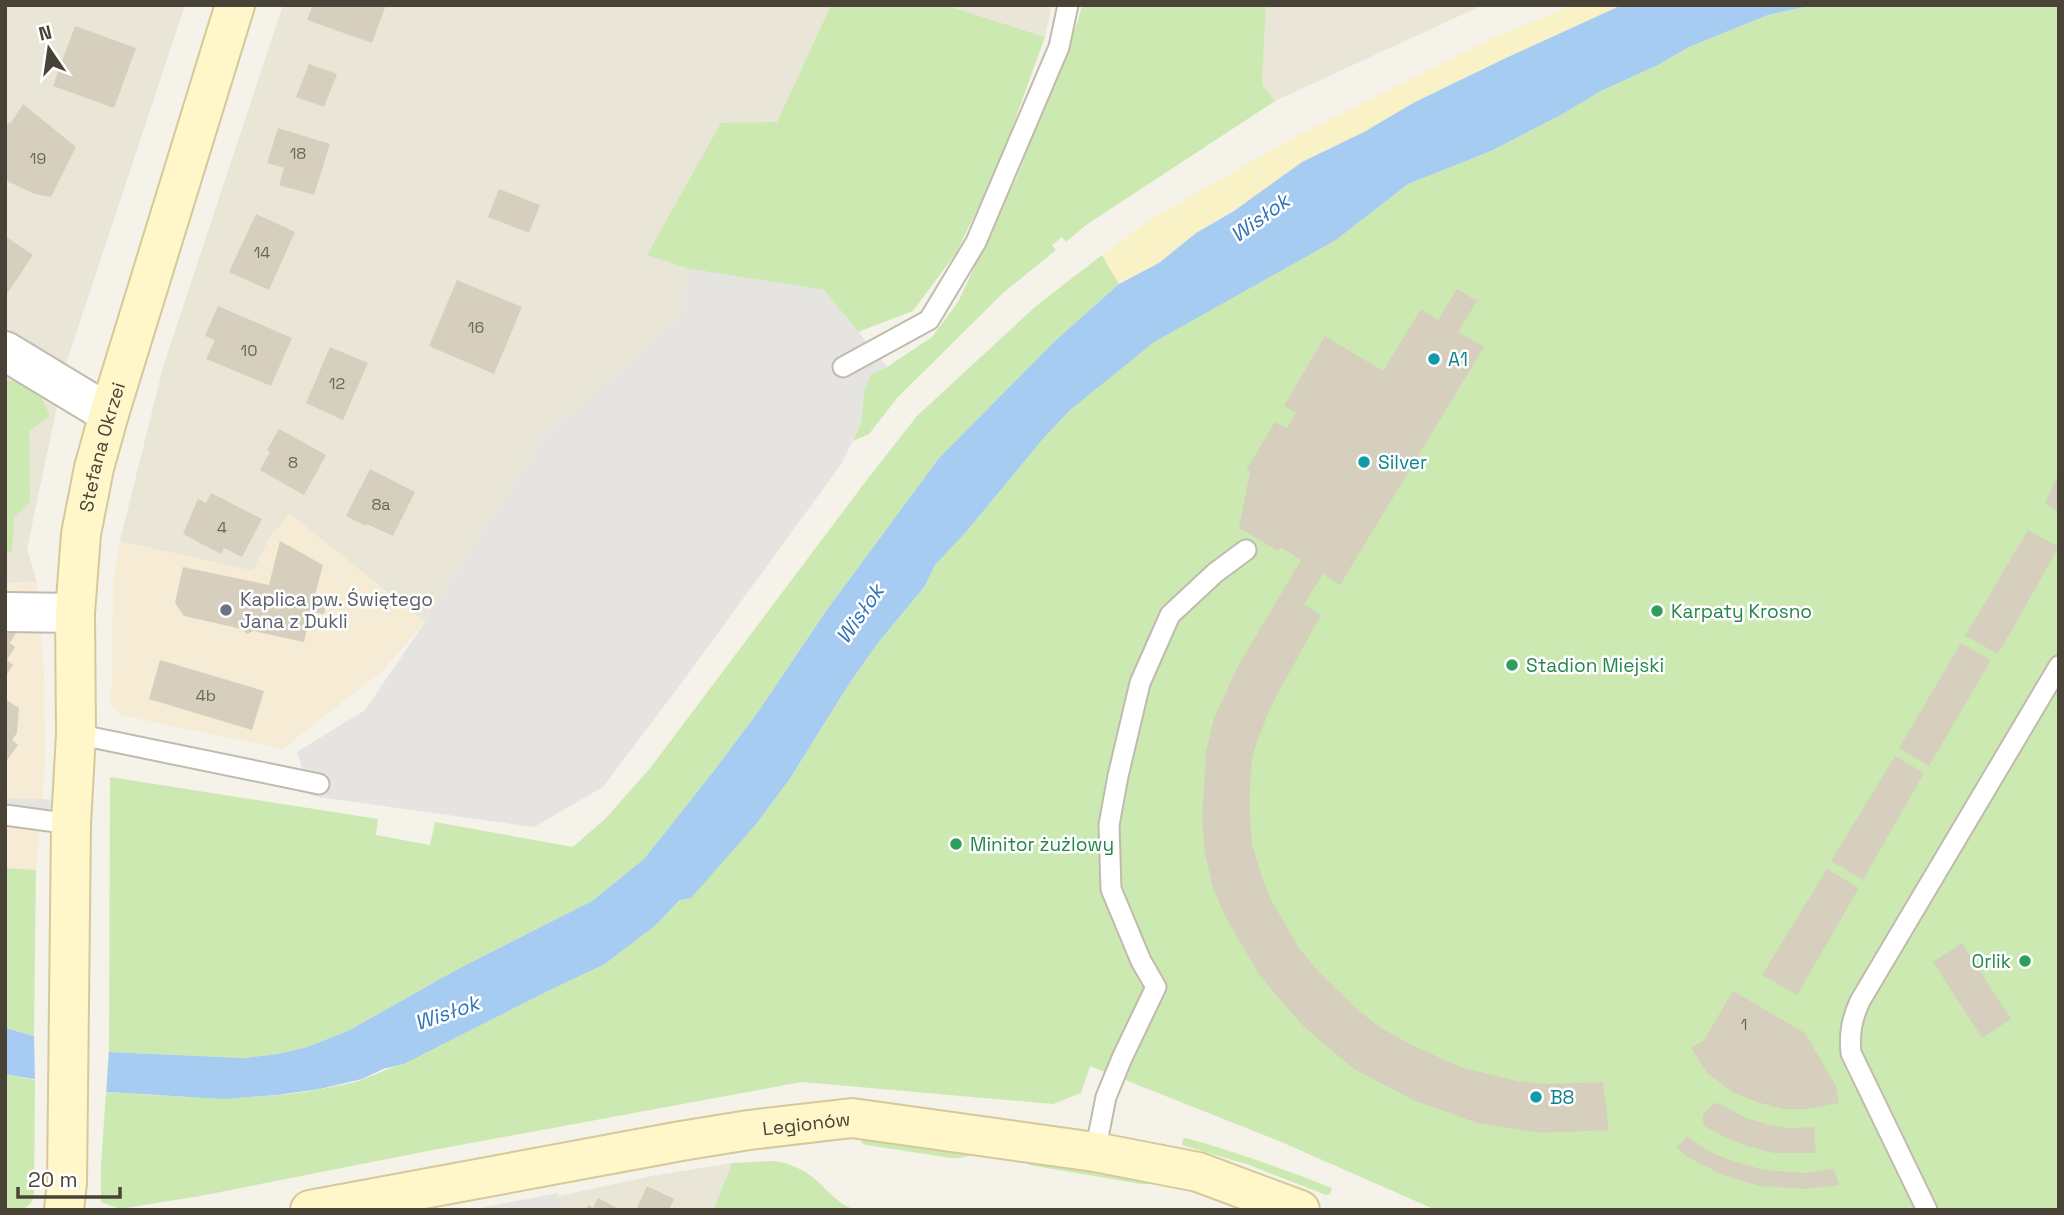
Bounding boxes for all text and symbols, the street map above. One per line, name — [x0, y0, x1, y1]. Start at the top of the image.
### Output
north arrow — [14, 14, 84, 84]
text: N — [36, 19, 54, 47]
house number: 18 — [290, 143, 306, 164]
house number: 19 — [30, 148, 46, 169]
water label: Wisłok — [1225, 186, 1297, 248]
house number: 14 — [254, 242, 270, 263]
house number: 16 — [468, 317, 484, 338]
house number: 10 — [241, 340, 257, 361]
place label: A1 — [1448, 347, 1468, 372]
marker: A1 — [1426, 351, 1442, 367]
house number: 12 — [329, 373, 345, 394]
street label: Stefana Okrzei — [74, 379, 131, 514]
place label: Silver — [1378, 450, 1427, 475]
house number: 8 — [288, 452, 298, 473]
marker: Silver — [1356, 454, 1372, 470]
house number: 8a — [371, 494, 391, 515]
house number: 4 — [217, 517, 227, 538]
water label: Wisłok — [829, 576, 891, 649]
place label: Kaplica pw. Świętego Jana z Dukli — [240, 587, 433, 634]
place label: Karpaty Krosno — [1671, 599, 1812, 624]
marker: Kaplica pw. Świętego Jana z Dukli — [218, 602, 234, 618]
marker: Karpaty Krosno — [1649, 603, 1665, 619]
place label: Stadion Miejski — [1526, 653, 1664, 678]
marker: Stadion Miejski — [1504, 657, 1520, 673]
house number: 4b — [196, 685, 216, 706]
place label: Minitor żużlowy — [970, 832, 1114, 857]
marker: Minitor żużlowy — [948, 836, 964, 852]
place label: Orlik — [1972, 949, 2011, 974]
marker: Orlik — [2017, 953, 2033, 969]
water label: Wisłok — [411, 988, 485, 1036]
house number: 1 — [1741, 1014, 1747, 1035]
place label: B8 — [1550, 1085, 1574, 1110]
marker: B8 — [1528, 1089, 1544, 1105]
street label: Legionów — [761, 1106, 852, 1141]
scale bar — [18, 1156, 119, 1200]
text: 20 m — [28, 1166, 78, 1193]

